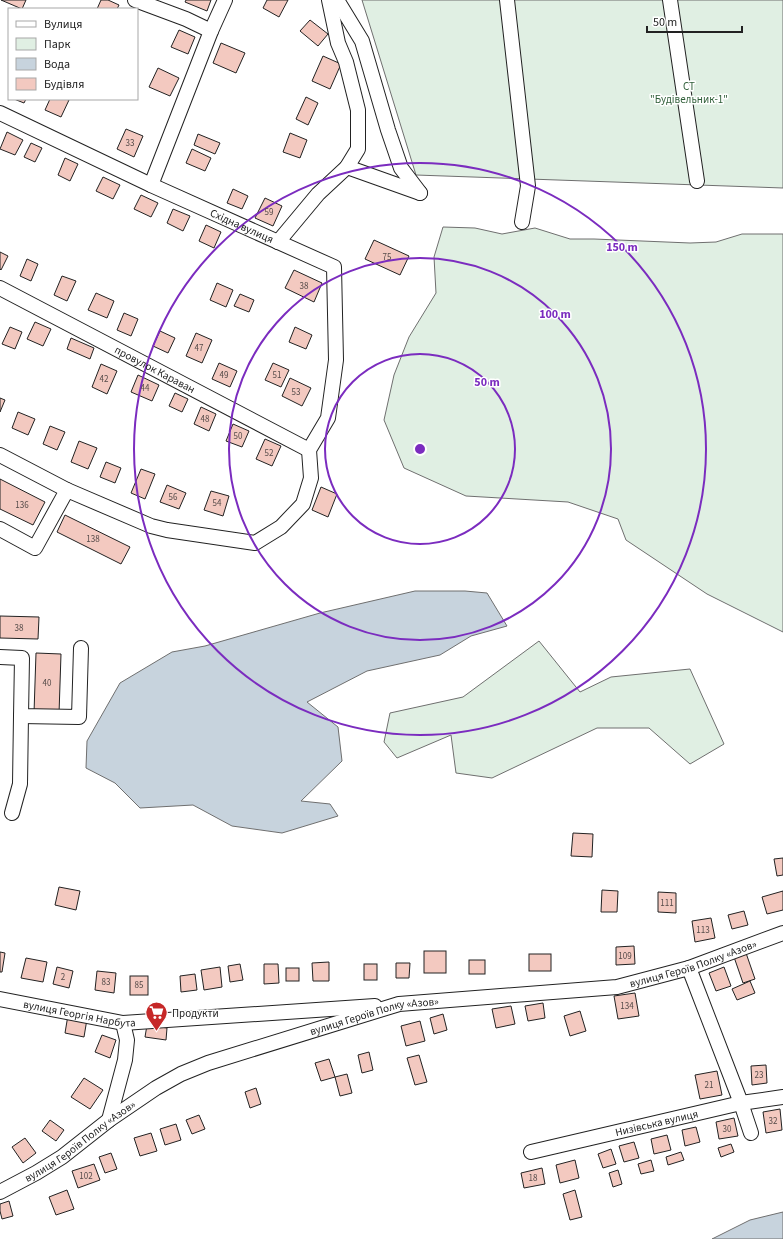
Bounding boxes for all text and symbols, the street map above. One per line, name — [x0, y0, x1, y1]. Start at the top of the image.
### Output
legend — [8, 8, 138, 100]
scale bar — [647, 8, 742, 34]
text: 50 m — [653, 14, 677, 31]
text: Вулиця — [44, 16, 82, 33]
text: Парк — [44, 36, 70, 53]
text: Вода — [44, 56, 70, 73]
text: Будівля — [44, 76, 84, 93]
park label: СТ "Будівельник-1" — [650, 79, 728, 107]
house number: 33 — [126, 137, 135, 150]
street label: Східна вулиця — [208, 205, 276, 247]
house number: 59 — [265, 206, 274, 219]
text: 150 m — [606, 239, 638, 256]
house number: 75 — [383, 251, 392, 264]
house number: 38 — [300, 280, 309, 293]
text: 100 m — [539, 306, 571, 323]
street label: провулок Караван — [112, 342, 198, 397]
house number: 47 — [195, 342, 204, 355]
house number: 49 — [220, 369, 229, 382]
house number: 51 — [273, 369, 281, 382]
house number: 42 — [100, 373, 109, 386]
text: 50 m — [474, 374, 500, 391]
house number: 44 — [141, 382, 150, 395]
house number: 53 — [292, 386, 301, 399]
house number: 48 — [201, 413, 210, 426]
house number: 50 — [234, 430, 243, 443]
centre of rings — [413, 442, 427, 456]
house number: 52 — [265, 447, 274, 460]
house number: 56 — [169, 491, 178, 504]
house number: 54 — [213, 497, 222, 510]
house number: 136 — [15, 499, 29, 512]
house number: 138 — [86, 533, 100, 546]
house number: 38 — [15, 622, 24, 635]
house number: 40 — [43, 677, 52, 690]
house number: 111 — [660, 897, 674, 910]
house number: 113 — [696, 924, 710, 937]
street label: вулиця Героїв Полку «Азов» — [628, 936, 759, 991]
house number: 109 — [618, 950, 632, 963]
house number: 2 — [61, 971, 66, 984]
house number: 83 — [102, 976, 111, 989]
house number: 85 — [135, 979, 144, 992]
street label: вулиця Героїв Полку «Азов» — [308, 993, 440, 1039]
street label: вулиця Георгія Нарбута — [22, 996, 136, 1031]
supermarket icon: Продукти — [143, 1000, 169, 1033]
house number: 134 — [620, 1000, 634, 1013]
place label: Продукти — [172, 1006, 219, 1021]
house number: 23 — [755, 1069, 764, 1082]
house number: 21 — [705, 1079, 713, 1092]
street label: вулиця Героїв Полку «Азов» — [22, 1097, 139, 1185]
street label: Низівська вулиця — [614, 1106, 700, 1140]
house number: 32 — [769, 1115, 778, 1128]
house number: 30 — [723, 1123, 732, 1136]
house number: 102 — [79, 1170, 93, 1183]
house number: 18 — [529, 1172, 538, 1185]

